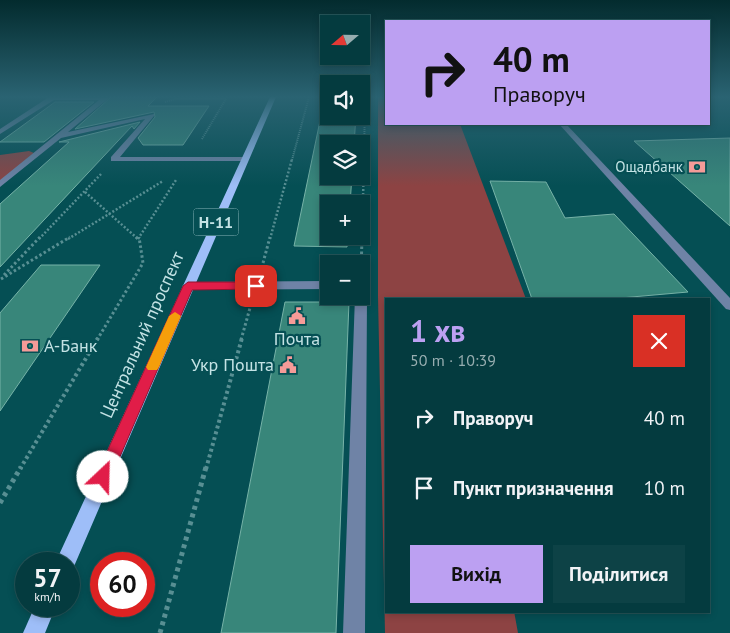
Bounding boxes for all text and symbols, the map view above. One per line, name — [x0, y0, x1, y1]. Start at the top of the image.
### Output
north arrow — [320, 15, 370, 65]
map controls — [320, 15, 370, 305]
text: 40 m — [493, 36, 570, 82]
icon: right — [410, 40, 475, 105]
button: sound — [320, 75, 370, 125]
text: Праворуч — [493, 80, 586, 108]
button: layers — [320, 135, 370, 185]
place label: Ощадбанк — [615, 157, 684, 176]
bank icon: Ощадбанк — [687, 157, 707, 177]
button: + — [320, 195, 370, 245]
road number: Н-11 — [194, 208, 238, 236]
street label: Центральний проспект — [94, 247, 189, 422]
button: − — [320, 255, 370, 305]
pin — [235, 265, 277, 307]
icon: arrive — [242, 272, 270, 300]
public building icon: Почта — [287, 306, 307, 326]
text: 1 хв — [410, 311, 466, 350]
button: close — [633, 315, 685, 367]
place label: Почта — [274, 327, 320, 350]
place label: А-Банк — [44, 334, 98, 357]
bank icon: А-Банк — [20, 336, 40, 356]
text: 50 m · 10:39 — [410, 350, 496, 370]
place label: Укр Пошта — [191, 353, 274, 376]
public building icon: Укр Пошта — [278, 355, 298, 375]
icon: right — [410, 404, 438, 432]
text: Праворуч — [453, 406, 533, 430]
text: 40 m — [644, 406, 685, 430]
position arrow — [76, 450, 128, 502]
icon: arrive — [410, 474, 438, 502]
text: Пункт призначення — [453, 476, 614, 500]
text: 10 m — [644, 476, 685, 500]
button: Вихід — [410, 545, 543, 603]
button: Поділитися — [553, 545, 685, 603]
speed limit sign: 60 — [90, 552, 155, 617]
text: 57 — [33, 562, 62, 594]
text: km/h — [34, 589, 61, 604]

